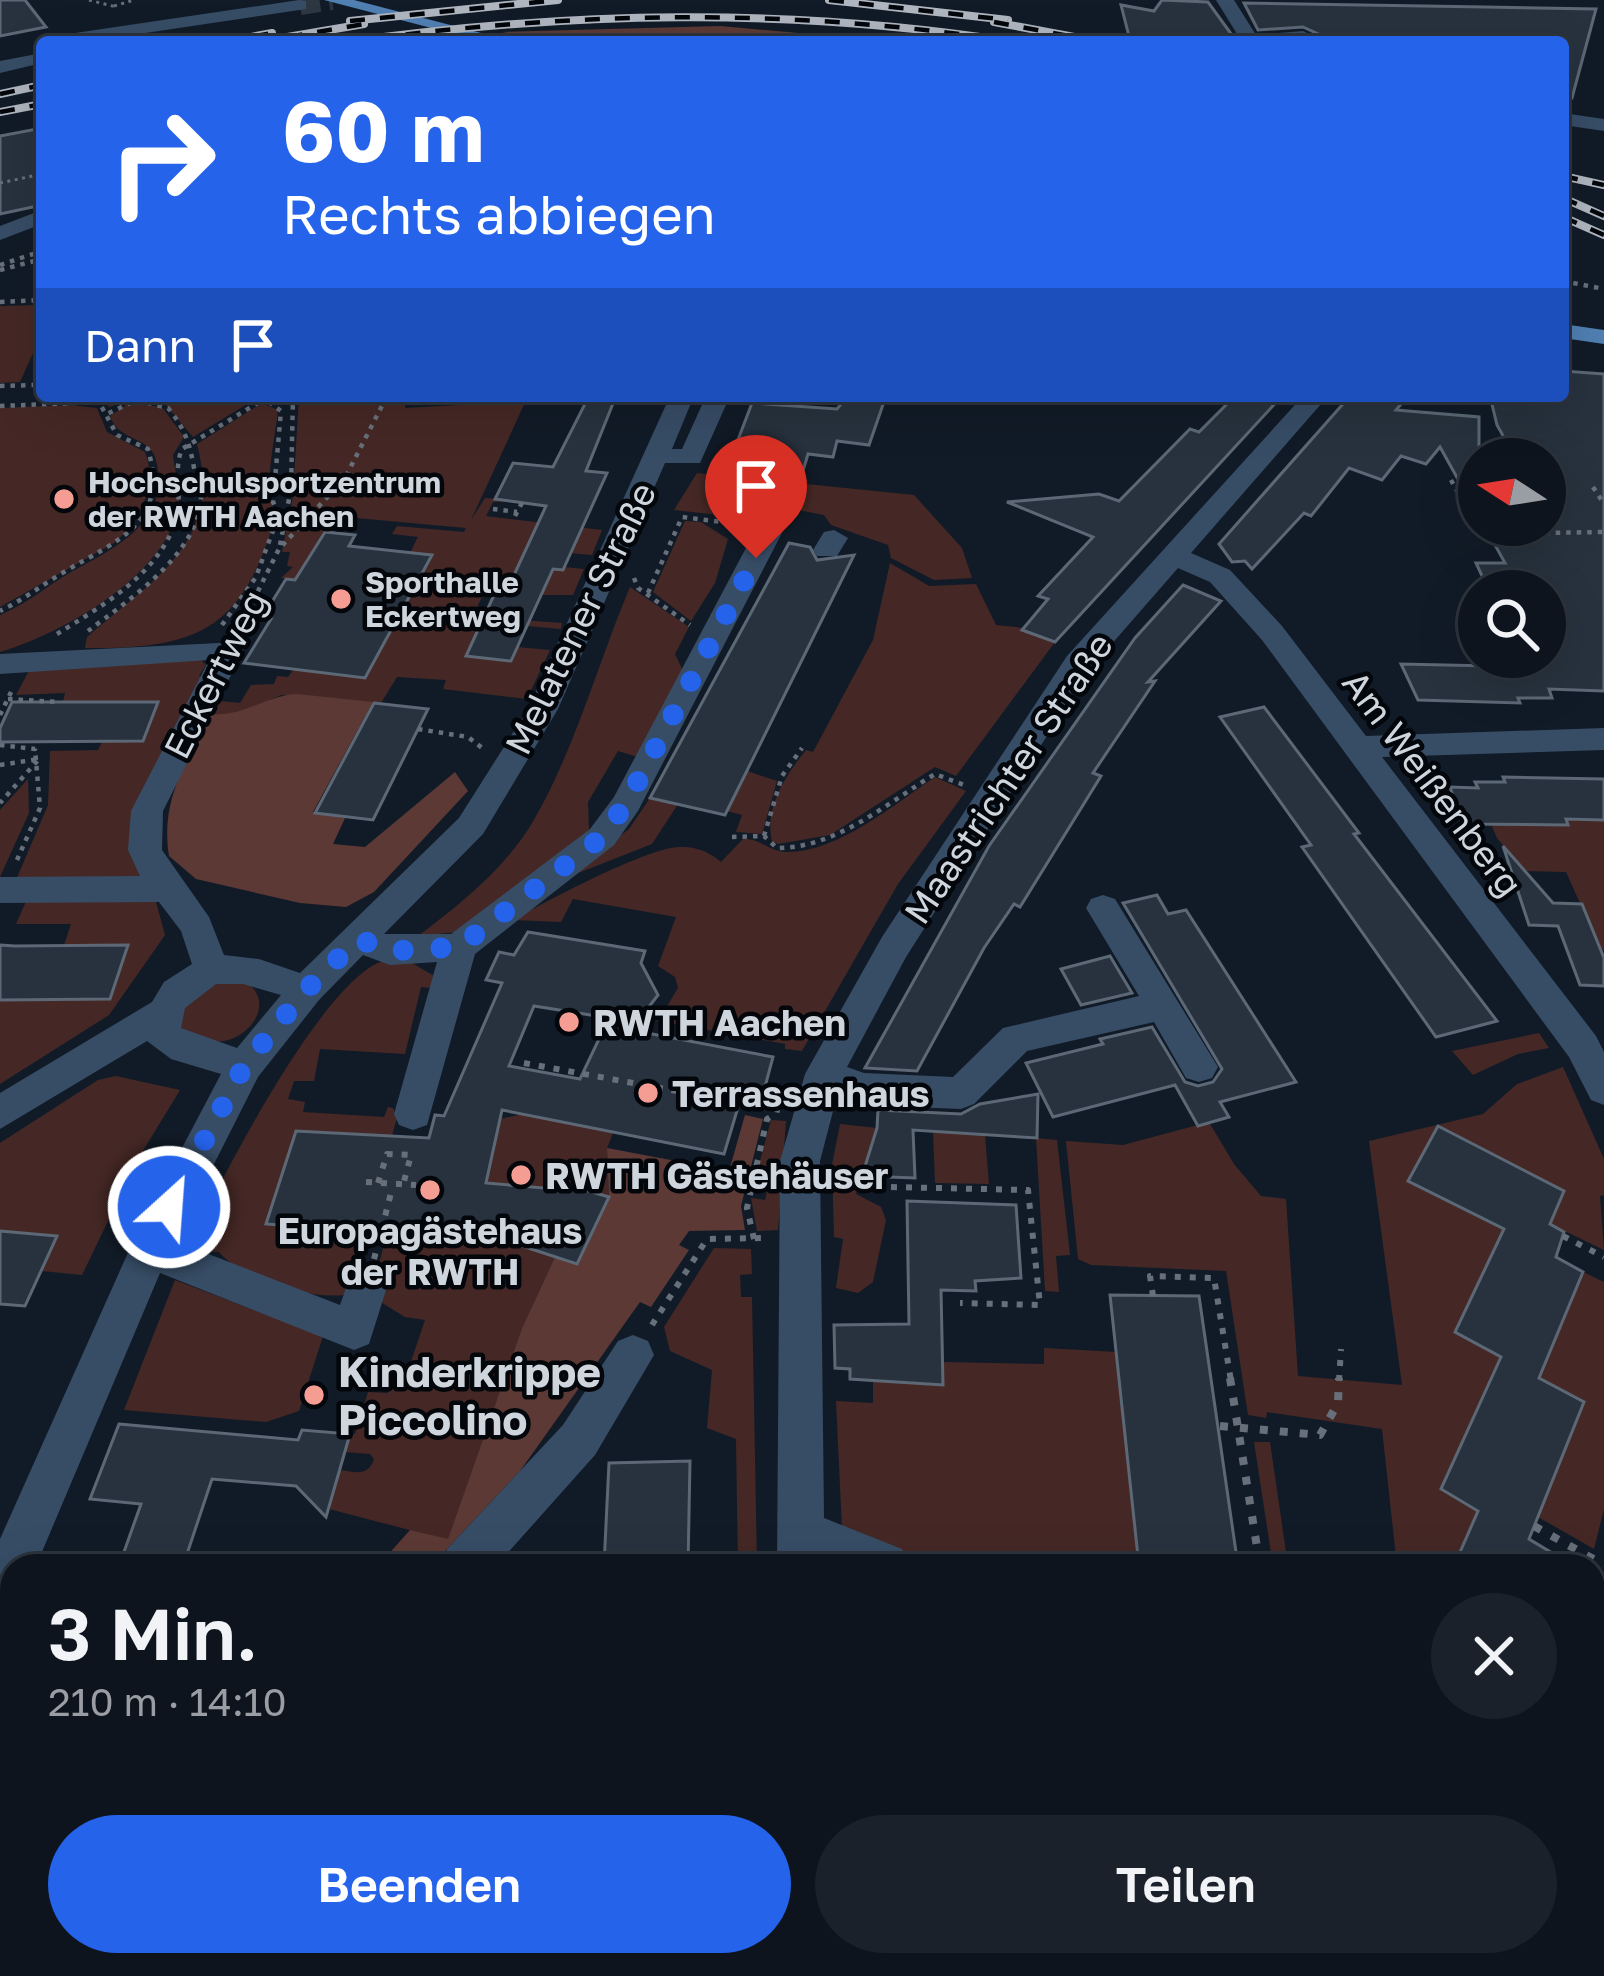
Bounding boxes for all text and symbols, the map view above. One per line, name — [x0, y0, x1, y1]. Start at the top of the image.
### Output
text: 60 m — [282, 80, 484, 180]
icon: right — [84, 84, 240, 240]
text: Rechts abbiegen — [282, 181, 716, 246]
icon: arrive — [220, 312, 286, 378]
text: Dann — [84, 318, 196, 372]
pin — [705, 435, 807, 558]
north arrow — [1458, 438, 1566, 546]
map controls — [1458, 438, 1566, 678]
icon: arrive — [723, 453, 789, 519]
place label: Hochschulsportzentrum der RWTH Aachen — [88, 464, 441, 534]
street label: Melatener Straße — [496, 475, 664, 761]
marker: Hochschulsportzentrum der RWTH Aachen — [51, 486, 77, 512]
place label: Sporthalle Eckertweg — [365, 564, 521, 634]
button: search — [1458, 570, 1566, 678]
street label: Eckertweg — [154, 583, 276, 765]
marker: Sporthalle Eckertweg — [328, 586, 354, 612]
street label: Maastrichter Straße — [895, 625, 1121, 931]
street label: Am Weißenberg — [1334, 662, 1532, 904]
place label: RWTH Aachen — [593, 1001, 846, 1044]
marker: RWTH Aachen — [556, 1009, 582, 1035]
place label: Terrassenhaus — [672, 1072, 930, 1115]
marker: Terrassenhaus — [635, 1080, 661, 1106]
position arrow — [106, 1144, 232, 1270]
place label: RWTH Gästehäuser — [545, 1154, 889, 1197]
marker: RWTH Gästehäuser — [508, 1162, 534, 1188]
marker: Europagästehaus der RWTH — [417, 1177, 443, 1203]
place label: Europagästehaus der RWTH — [278, 1209, 582, 1293]
place label: Kinderkrippe Piccolino — [338, 1346, 601, 1444]
marker: Kinderkrippe Piccolino — [301, 1382, 327, 1408]
text: 3 Min. — [48, 1589, 258, 1676]
button: close — [1431, 1593, 1557, 1719]
text: 210 m · 14:10 — [48, 1678, 287, 1725]
button: Beenden — [48, 1815, 791, 1953]
button: Teilen — [815, 1815, 1557, 1953]

